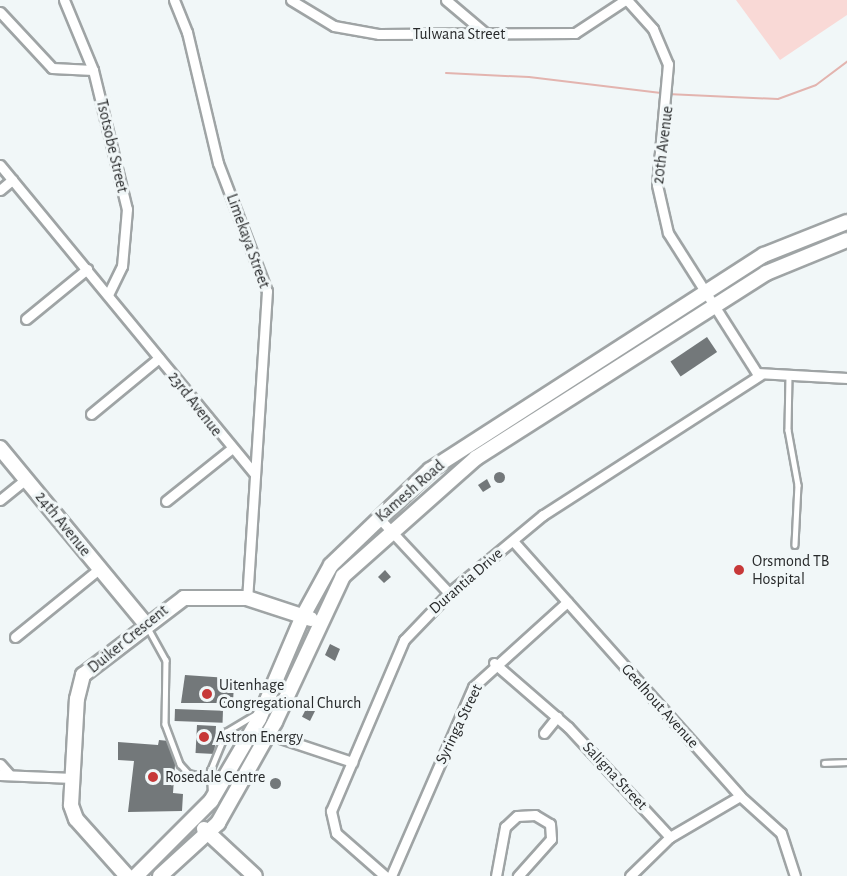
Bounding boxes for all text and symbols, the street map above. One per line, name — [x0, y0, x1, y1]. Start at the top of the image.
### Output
street label: Tulwana Street — [413, 24, 505, 44]
street label: Tsotsobe Street — [92, 97, 132, 195]
street label: 20th Avenue — [649, 105, 677, 185]
street label: Limekaya Street — [222, 191, 274, 291]
street label: 23rd Avenue — [164, 368, 226, 440]
street label: Kamesh Road — [372, 456, 448, 526]
street label: 24th Avenue — [31, 488, 95, 560]
street label: Durantia Drive — [425, 544, 507, 618]
place label: Orsmond TB Hospital — [752, 551, 829, 589]
marker: Orsmond TB Hospital — [730, 561, 748, 579]
street label: Duiker Crescent — [84, 601, 172, 677]
street label: Geelhout Avenue — [617, 660, 703, 752]
place label: Uitenhage Congregational Church — [219, 675, 361, 713]
street label: Syringa Street — [431, 681, 487, 767]
marker: Uitenhage Congregational Church — [200, 687, 214, 701]
place label: Astron Energy — [216, 727, 303, 747]
marker: Astron Energy — [197, 730, 211, 744]
street label: Saligna Street — [579, 738, 651, 814]
place label: Rosedale Centre — [165, 767, 265, 787]
marker: Rosedale Centre — [146, 770, 160, 784]

